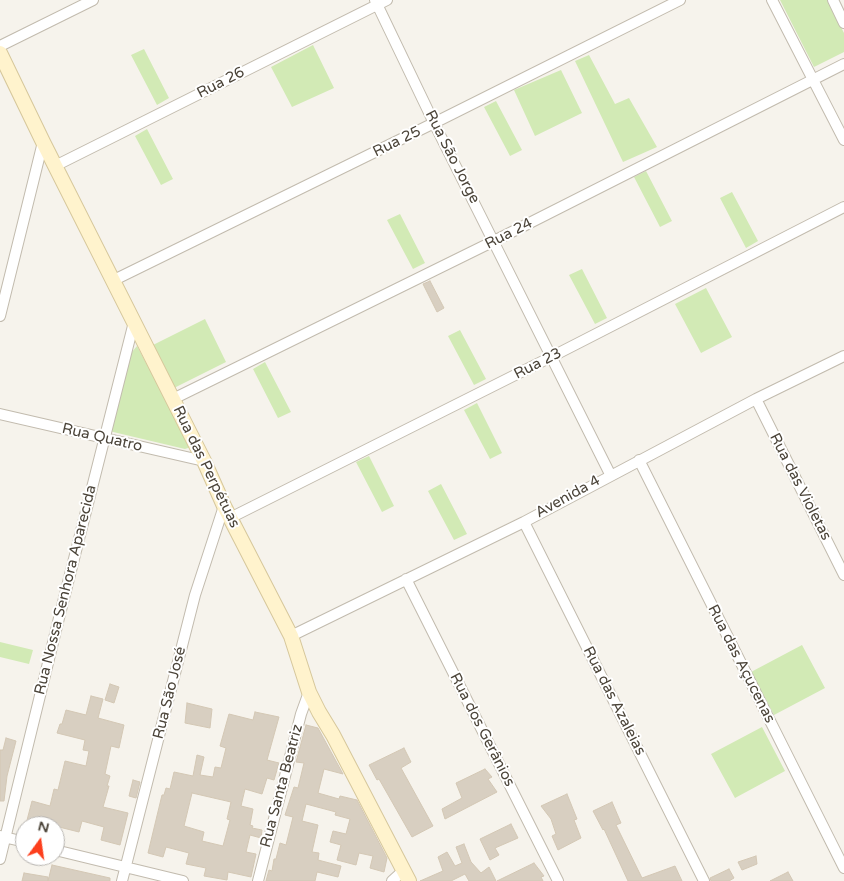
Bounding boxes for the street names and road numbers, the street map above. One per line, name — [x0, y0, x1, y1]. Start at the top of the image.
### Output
street label: Rua 26 — [194, 63, 248, 103]
street label: Rua São Jorge — [421, 107, 483, 207]
street label: Rua 25 — [370, 123, 424, 161]
street label: Rua 24 — [482, 214, 536, 254]
street label: Rua 23 — [511, 344, 565, 384]
street label: Rua das Perpétuas — [169, 403, 243, 531]
street label: Rua Quatro — [60, 420, 144, 456]
street label: Rua das Violetas — [765, 430, 835, 544]
street label: Avenida 4 — [533, 472, 603, 522]
street label: Rua Nossa Senhora Aparecida — [31, 483, 101, 697]
street label: Rua das Açucenas — [703, 602, 779, 726]
street label: Rua das Azaleias — [579, 644, 649, 758]
street label: Rua São José — [150, 645, 190, 741]
street label: Rua dos Gerânios — [446, 670, 518, 790]
street label: Rua Santa Beatriz — [257, 723, 307, 849]

